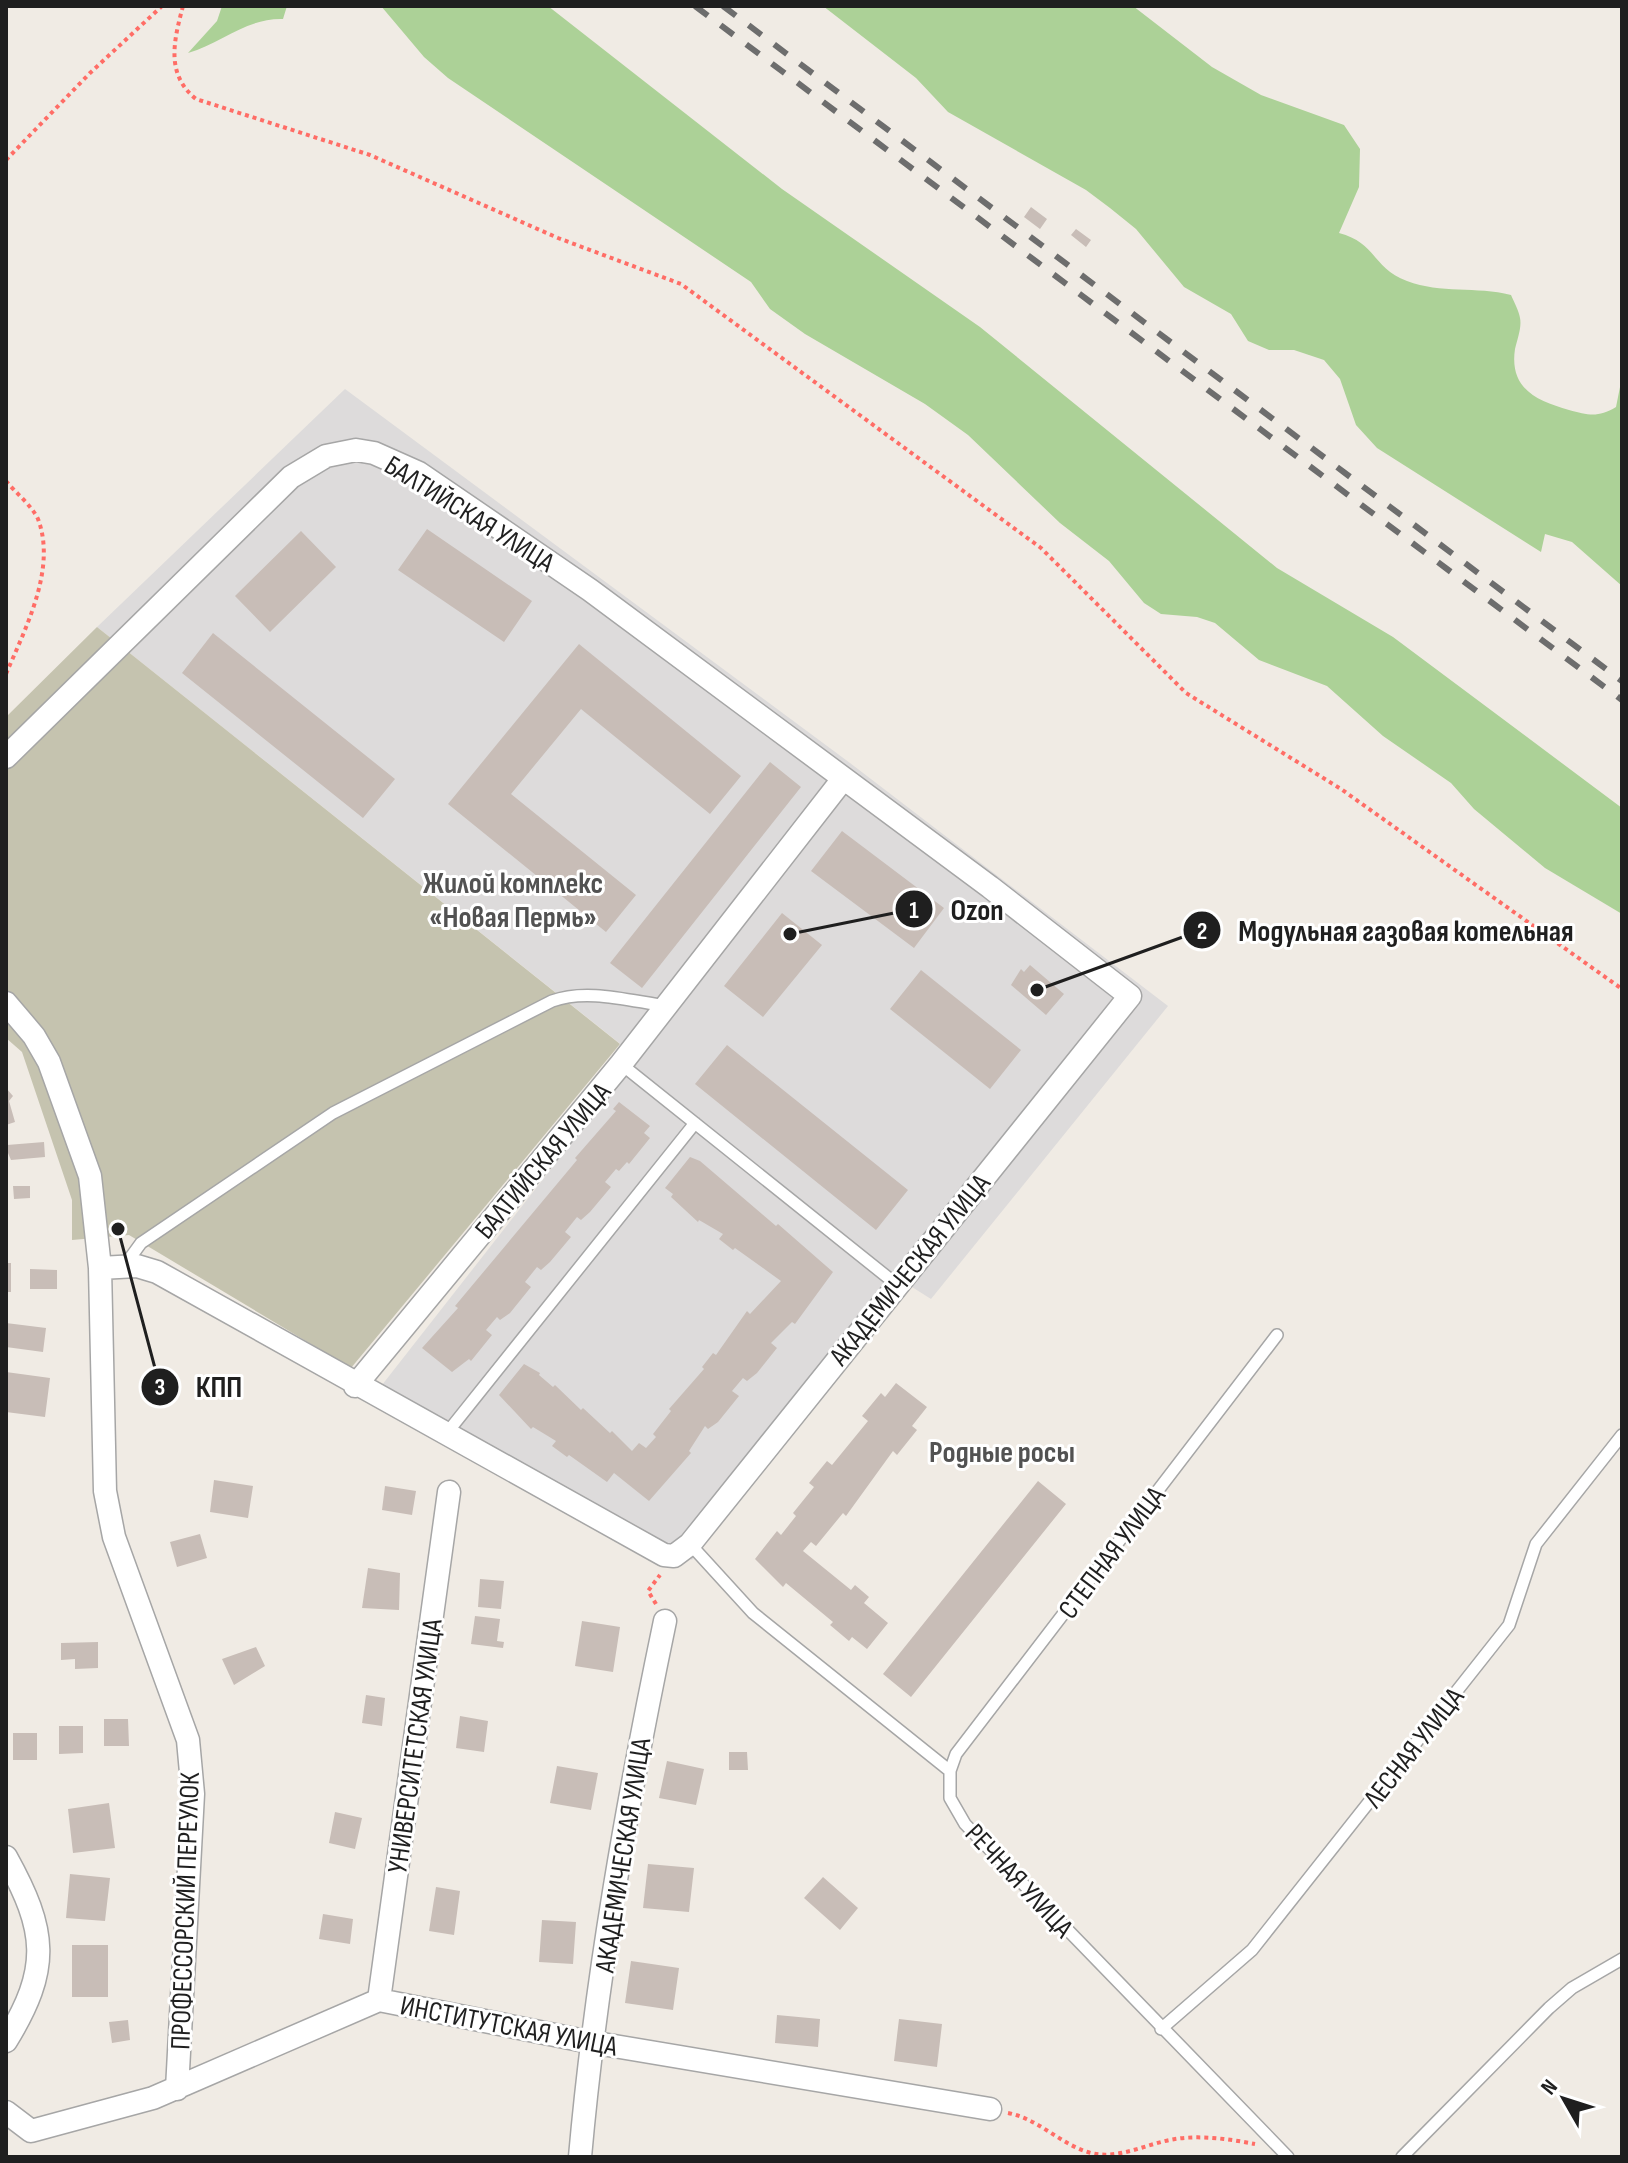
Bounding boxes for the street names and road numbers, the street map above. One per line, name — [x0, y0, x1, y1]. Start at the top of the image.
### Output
street label: БАЛТИЙСКАЯ УЛИЦА — [378, 449, 561, 580]
street label: БАЛТИЙСКАЯ УЛИЦА — [468, 1075, 619, 1246]
street label: АКАДЕМИЧЕСКАЯ УЛИЦА — [822, 1167, 998, 1373]
street label: СТЕПНАЯ УЛИЦА — [1052, 1480, 1173, 1625]
street label: УНИВЕРСИТЕТСКАЯ УЛИЦА — [381, 1616, 450, 1875]
street label: ЛЕСНАЯ УЛИЦА — [1357, 1681, 1472, 1815]
street label: АКАДЕМИЧЕСКАЯ УЛИЦА — [589, 1735, 658, 1976]
street label: ПРОФЕССОРСКИЙ ПЕРЕУЛОК — [164, 1771, 207, 2050]
street label: РЕЧНАЯ УЛИЦА — [958, 1817, 1081, 1945]
street label: ИНСТИТУТСКАЯ УЛИЦА — [398, 1989, 621, 2064]

